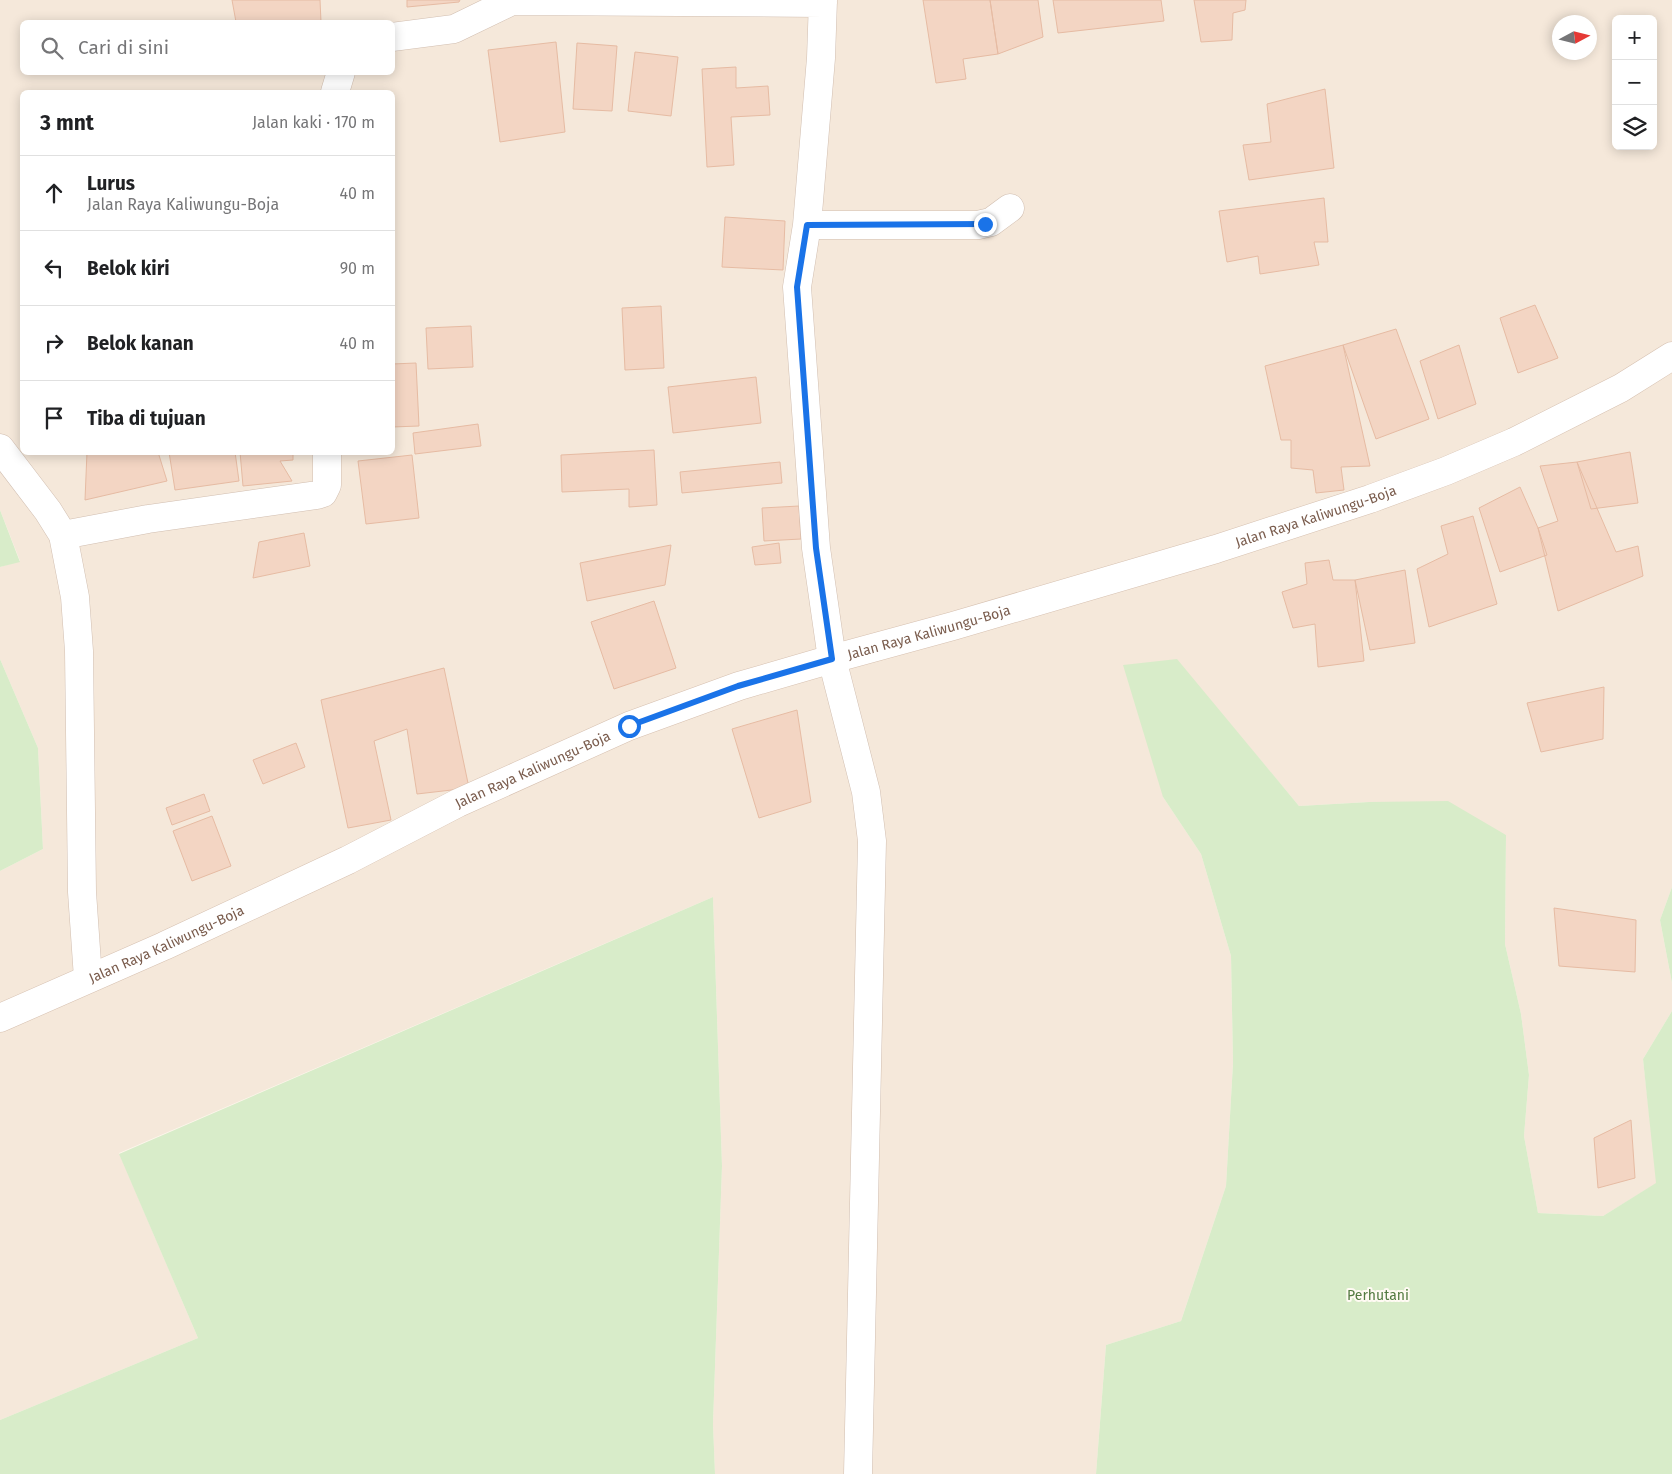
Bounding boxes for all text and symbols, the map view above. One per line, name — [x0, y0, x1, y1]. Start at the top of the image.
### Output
north arrow — [1552, 15, 1597, 60]
map controls — [1612, 15, 1657, 150]
button: + — [1612, 15, 1657, 60]
search box — [20, 20, 395, 75]
icon: search — [38, 34, 66, 62]
text: Cari di sini — [78, 36, 169, 59]
button: − — [1612, 60, 1657, 105]
button: layers — [1612, 105, 1657, 150]
text: 3 mnt — [40, 110, 94, 136]
text: Jalan kaki · 170 m — [252, 113, 375, 132]
text: Lurus — [87, 172, 135, 195]
icon: ahead — [40, 179, 68, 207]
text: 40 m — [340, 184, 375, 203]
text: Jalan Raya Kaliwungu-Boja — [87, 195, 279, 214]
route end — [974, 213, 997, 236]
icon: left — [40, 254, 68, 282]
text: Belok kiri — [87, 257, 170, 280]
text: 90 m — [340, 259, 375, 278]
icon: right — [40, 329, 68, 357]
text: Belok kanan — [87, 332, 194, 355]
text: 40 m — [340, 334, 375, 353]
icon: arrive — [40, 404, 68, 432]
text: Tiba di tujuan — [87, 407, 206, 430]
street label: Jalan Raya Kaliwungu-Boja — [1233, 482, 1399, 551]
street label: Jalan Raya Kaliwungu-Boja — [845, 601, 1012, 663]
route start — [618, 715, 641, 738]
street label: Jalan Raya Kaliwungu-Boja — [452, 727, 613, 812]
street label: Jalan Raya Kaliwungu-Boja — [86, 901, 247, 986]
park label: Perhutani — [1347, 1287, 1409, 1304]

